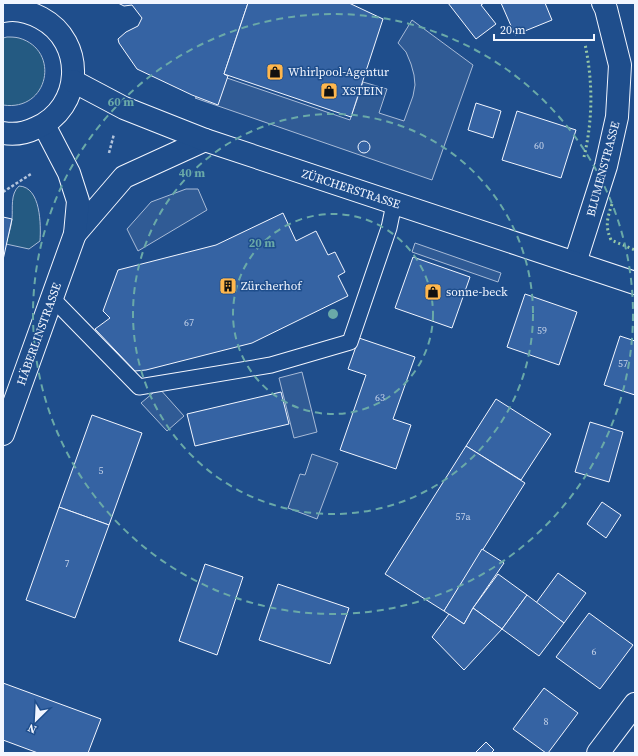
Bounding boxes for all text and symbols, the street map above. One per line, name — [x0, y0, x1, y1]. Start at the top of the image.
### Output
scale bar — [494, 16, 594, 42]
text: 20 m — [500, 22, 526, 38]
shop icon: Whirlpool-Agentur — [265, 62, 285, 82]
place label: Whirlpool-Agentur — [288, 64, 389, 80]
shop icon: XSTEIN — [319, 81, 339, 101]
place label: XSTEIN — [342, 83, 384, 99]
text: 60 m — [108, 94, 134, 110]
street label: BLUMENSTRASSE — [583, 120, 623, 218]
house number: 60 — [534, 139, 544, 152]
text: 40 m — [179, 165, 205, 181]
street label: ZÜRCHERSTRASSE — [300, 165, 402, 213]
text: 20 m — [249, 235, 275, 251]
building icon: Zürcherhof — [218, 276, 238, 296]
place label: Zürcherhof — [241, 278, 303, 294]
street label: HÄBERLINSTRASSE — [13, 280, 65, 388]
shop icon: sonne-beck — [423, 282, 443, 302]
place label: sonne-beck — [446, 284, 508, 300]
centre of rings — [326, 307, 340, 321]
house number: 67 — [184, 316, 194, 329]
house number: 59 — [537, 324, 547, 337]
house number: 57 — [618, 357, 628, 370]
house number: 63 — [375, 391, 385, 404]
house number: 5 — [99, 464, 104, 477]
house number: 57a — [455, 510, 471, 523]
house number: 7 — [65, 557, 70, 570]
house number: 6 — [592, 645, 597, 658]
north arrow — [16, 700, 56, 740]
house number: 8 — [544, 715, 549, 728]
text: N — [25, 720, 39, 737]

